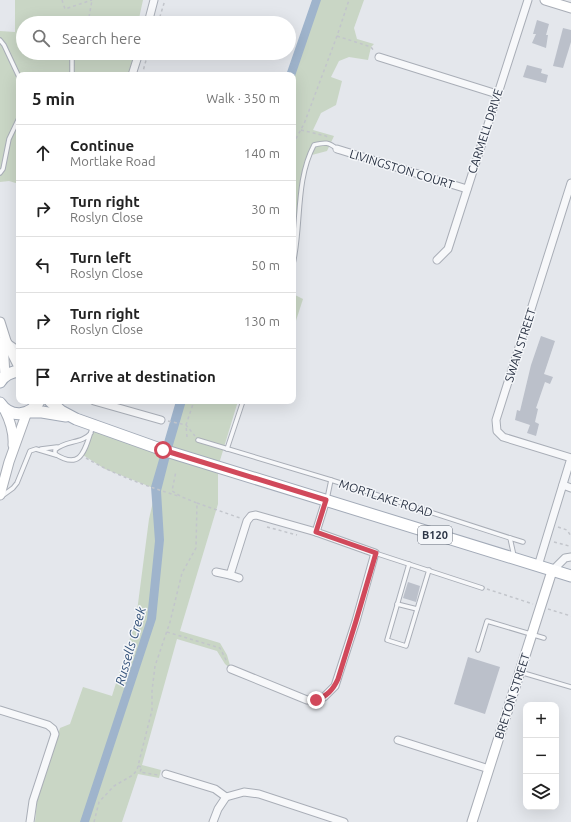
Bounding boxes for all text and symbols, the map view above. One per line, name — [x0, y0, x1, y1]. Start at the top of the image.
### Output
search box — [16, 16, 296, 60]
icon: search — [30, 27, 52, 49]
text: Search here — [62, 30, 141, 47]
street label: CARMELL DRIVE — [465, 87, 505, 175]
text: 5 min — [32, 89, 75, 108]
text: Walk · 350 m — [206, 91, 280, 105]
text: Continue — [70, 137, 134, 154]
icon: ahead — [32, 142, 54, 164]
text: 140 m — [244, 146, 280, 160]
street label: LIVINGSTON COURT — [348, 147, 456, 191]
text: Mortlake Road — [70, 154, 156, 168]
text: Turn right — [70, 193, 140, 210]
icon: right — [32, 198, 54, 220]
text: 30 m — [251, 202, 280, 216]
text: Roslyn Close — [70, 210, 143, 224]
text: Turn left — [70, 249, 131, 266]
icon: left — [32, 254, 54, 276]
text: 50 m — [251, 258, 280, 272]
text: Roslyn Close — [70, 266, 143, 280]
text: Turn right — [70, 305, 140, 322]
street label: SWAN STREET — [502, 306, 538, 384]
icon: right — [32, 310, 54, 332]
text: 130 m — [244, 314, 280, 328]
text: Roslyn Close — [70, 322, 143, 336]
icon: arrive — [32, 366, 54, 388]
text: Arrive at destination — [70, 368, 216, 385]
route start — [154, 441, 172, 459]
street label: MORTLAKE ROAD — [337, 477, 435, 519]
road number: B120 — [418, 526, 452, 544]
water label: Russells Creek — [112, 605, 148, 687]
street label: BRETON STREET — [492, 651, 532, 741]
route end — [307, 691, 325, 709]
map controls — [523, 702, 559, 810]
button: + — [523, 702, 559, 738]
button: − — [523, 738, 559, 774]
button: layers — [523, 774, 559, 810]

